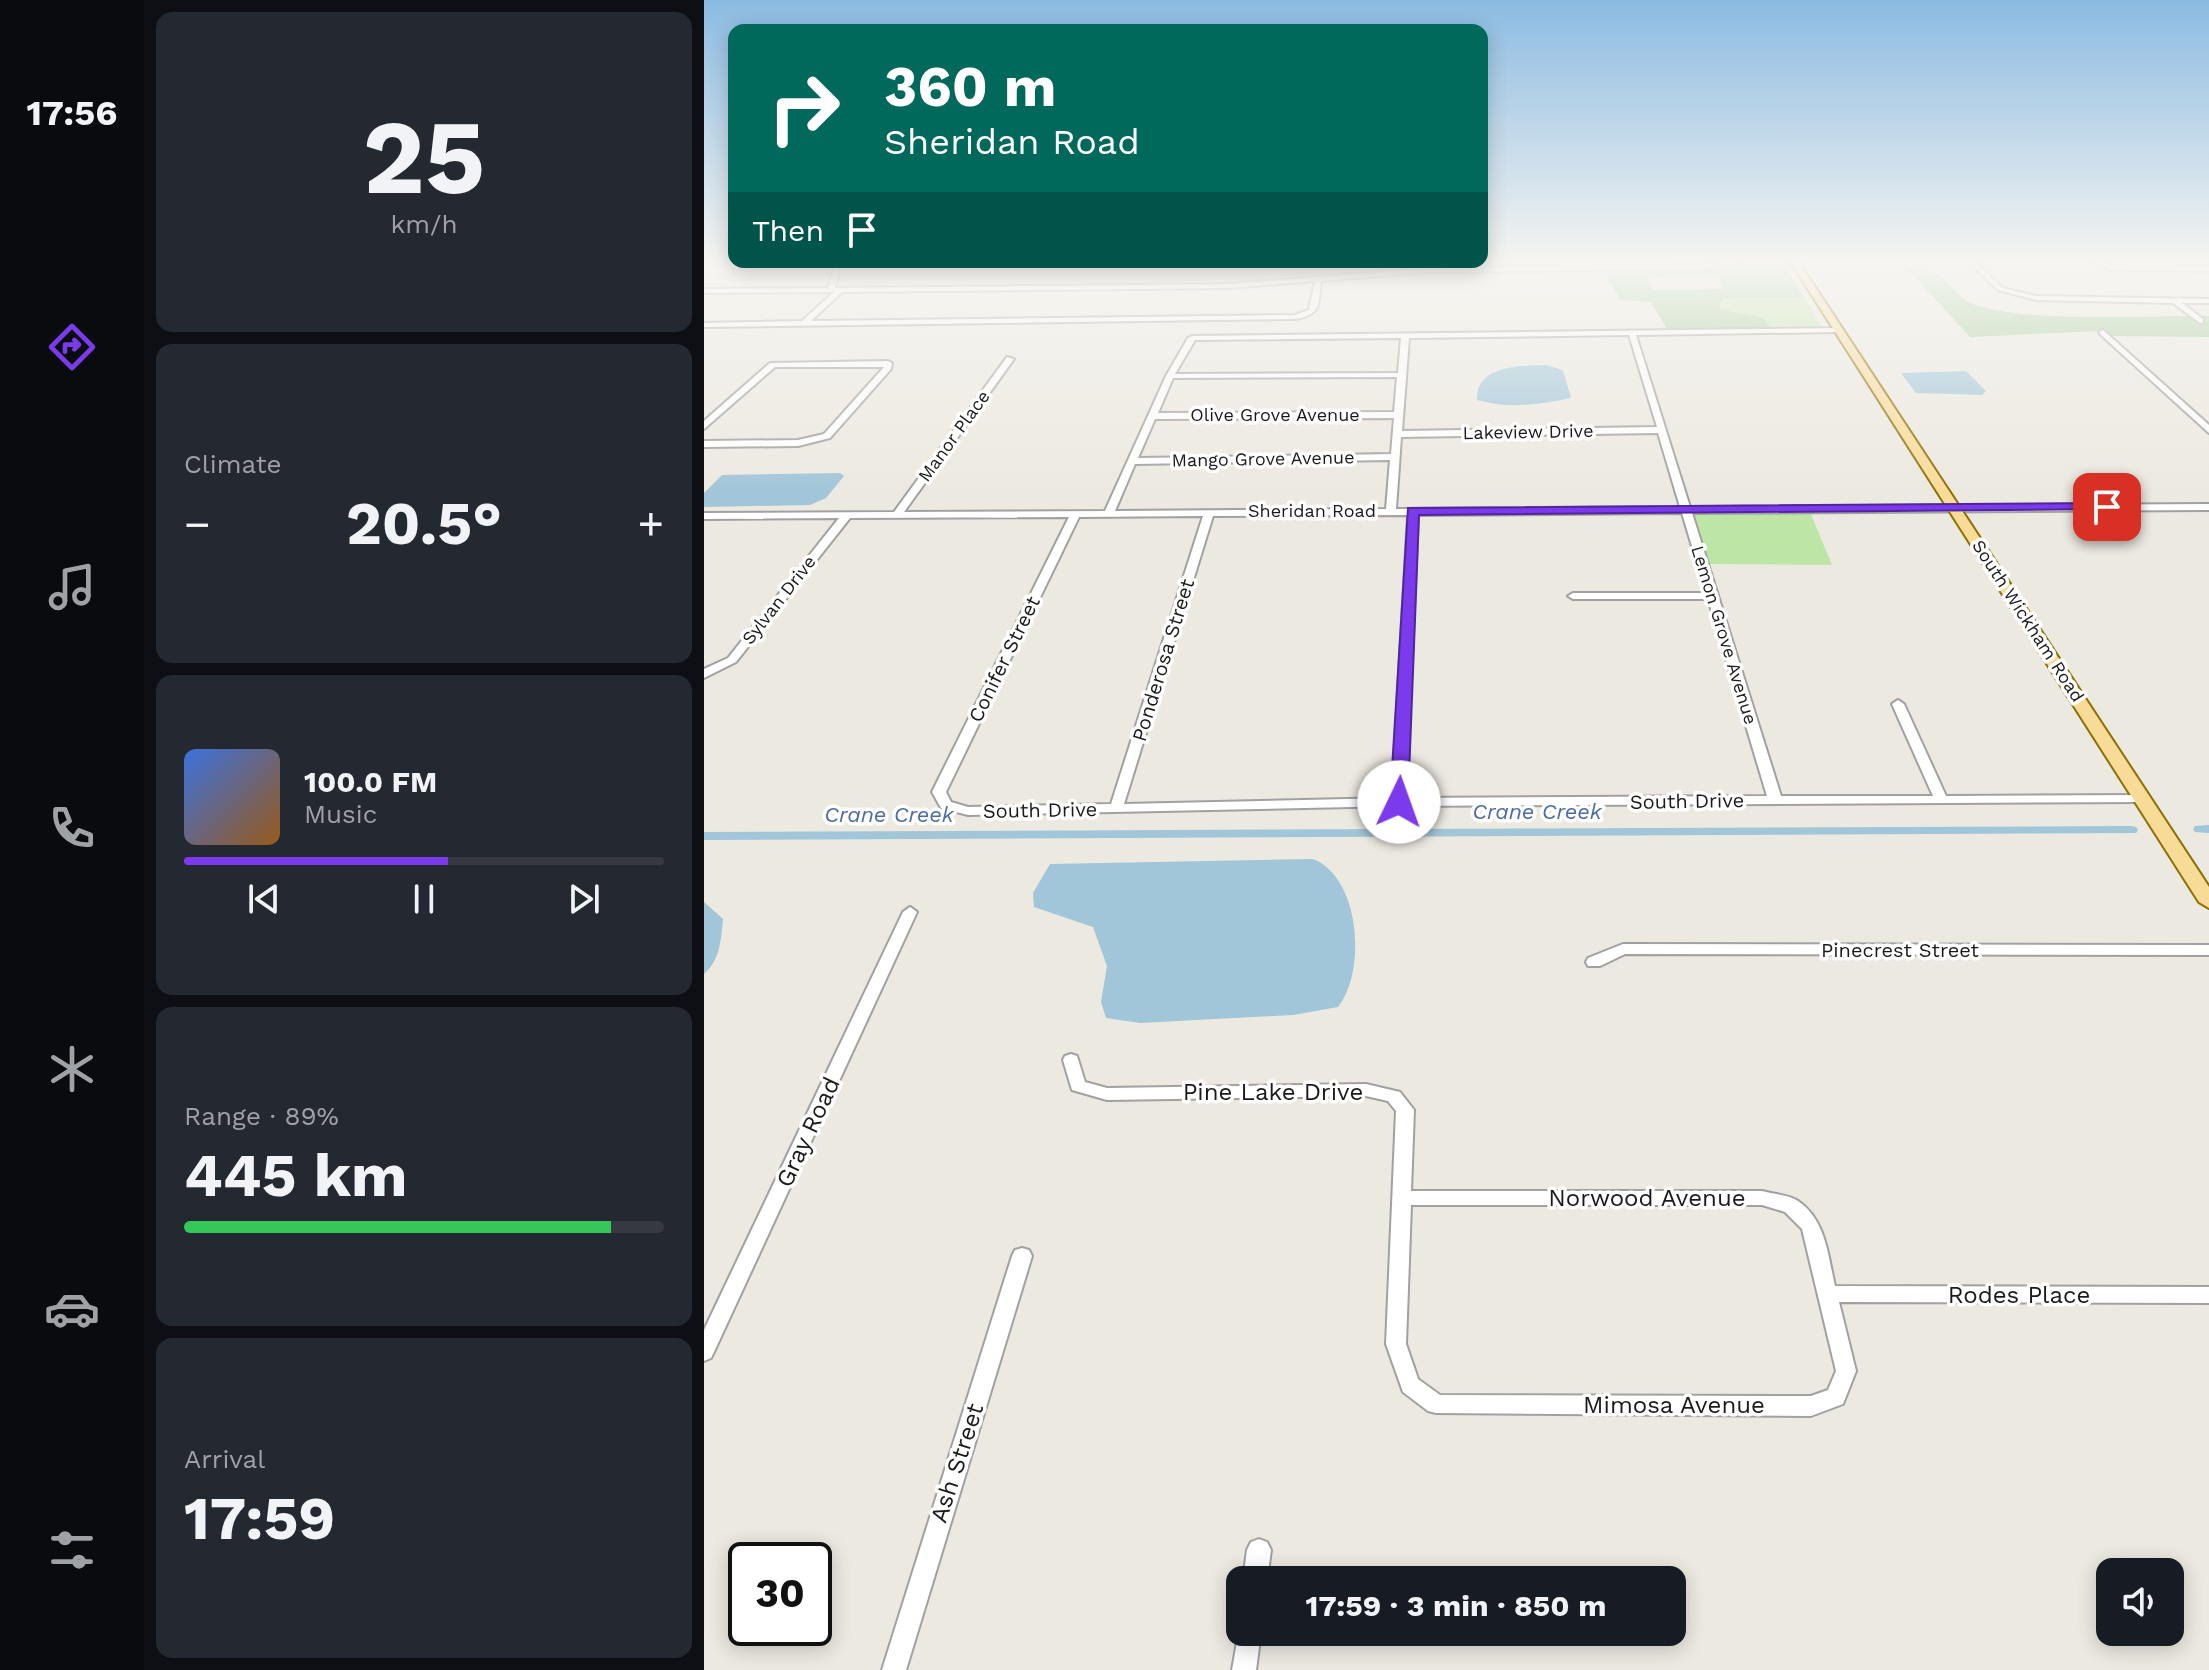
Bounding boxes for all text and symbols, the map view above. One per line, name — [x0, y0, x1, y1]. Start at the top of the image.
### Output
text: 360 m — [884, 54, 1056, 120]
icon: right — [752, 56, 856, 160]
text: 17:56 — [27, 92, 117, 134]
text: 25 — [363, 96, 485, 218]
text: Sheridan Road — [884, 121, 1140, 163]
icon: arrive — [840, 208, 884, 252]
text: km/h — [391, 209, 457, 239]
text: Then — [752, 213, 824, 248]
icon: directions — [44, 319, 100, 375]
street label: Manor Place — [913, 386, 994, 485]
street label: Olive Grove Avenue — [1190, 404, 1360, 425]
street label: Lakeview Drive — [1462, 420, 1594, 443]
street label: Mango Grove Avenue — [1171, 446, 1355, 471]
text: Climate — [184, 449, 282, 479]
pin — [2073, 473, 2141, 541]
icon: arrive — [2085, 485, 2129, 529]
text: 20.5° — [346, 488, 502, 559]
text: − — [184, 498, 211, 550]
text: + — [637, 498, 664, 550]
street label: Sheridan Road — [1248, 500, 1376, 521]
street label: South Wickham Road — [1968, 536, 2089, 706]
street label: Lemon Grove Avenue — [1687, 543, 1762, 727]
street label: Sylvan Drive — [737, 551, 820, 648]
icon: music — [44, 559, 100, 615]
street label: Ponderosa Street — [1127, 575, 1199, 744]
street label: Conifer Street — [963, 592, 1045, 726]
position arrow — [1357, 760, 1441, 844]
text: 100.0 FM — [304, 764, 437, 799]
street label: South Drive — [1630, 788, 1744, 814]
street label: South Drive — [983, 797, 1097, 823]
text: Music — [304, 799, 377, 829]
water label: Crane Creek — [1472, 799, 1603, 824]
icon: phone — [44, 800, 100, 856]
water label: Crane Creek — [824, 802, 955, 827]
icon: previous — [242, 877, 286, 921]
icon: pause — [402, 877, 446, 921]
icon: next — [562, 877, 606, 921]
street label: Pinecrest Street — [1821, 938, 1980, 962]
icon: climate — [44, 1041, 100, 1097]
street label: Gray Road — [770, 1072, 846, 1192]
street label: Pine Lake Drive — [1183, 1078, 1363, 1106]
text: Range · 89% — [184, 1101, 339, 1131]
text: 445 km — [184, 1140, 407, 1211]
street label: Norwood Avenue — [1548, 1184, 1746, 1212]
icon: car — [44, 1281, 100, 1337]
street label: Rodes Place — [1948, 1281, 2090, 1309]
street label: Mimosa Avenue — [1583, 1391, 1765, 1419]
street label: Ash Street — [925, 1400, 989, 1526]
text: Arrival — [184, 1444, 265, 1474]
text: 17:59 — [184, 1483, 335, 1554]
icon: filters — [44, 1522, 100, 1578]
speed limit sign: 30 — [728, 1542, 832, 1646]
map controls — [2096, 1558, 2184, 1646]
button: sound — [2096, 1558, 2184, 1646]
text: 17:59 · 3 min · 850 m — [1306, 1588, 1606, 1623]

